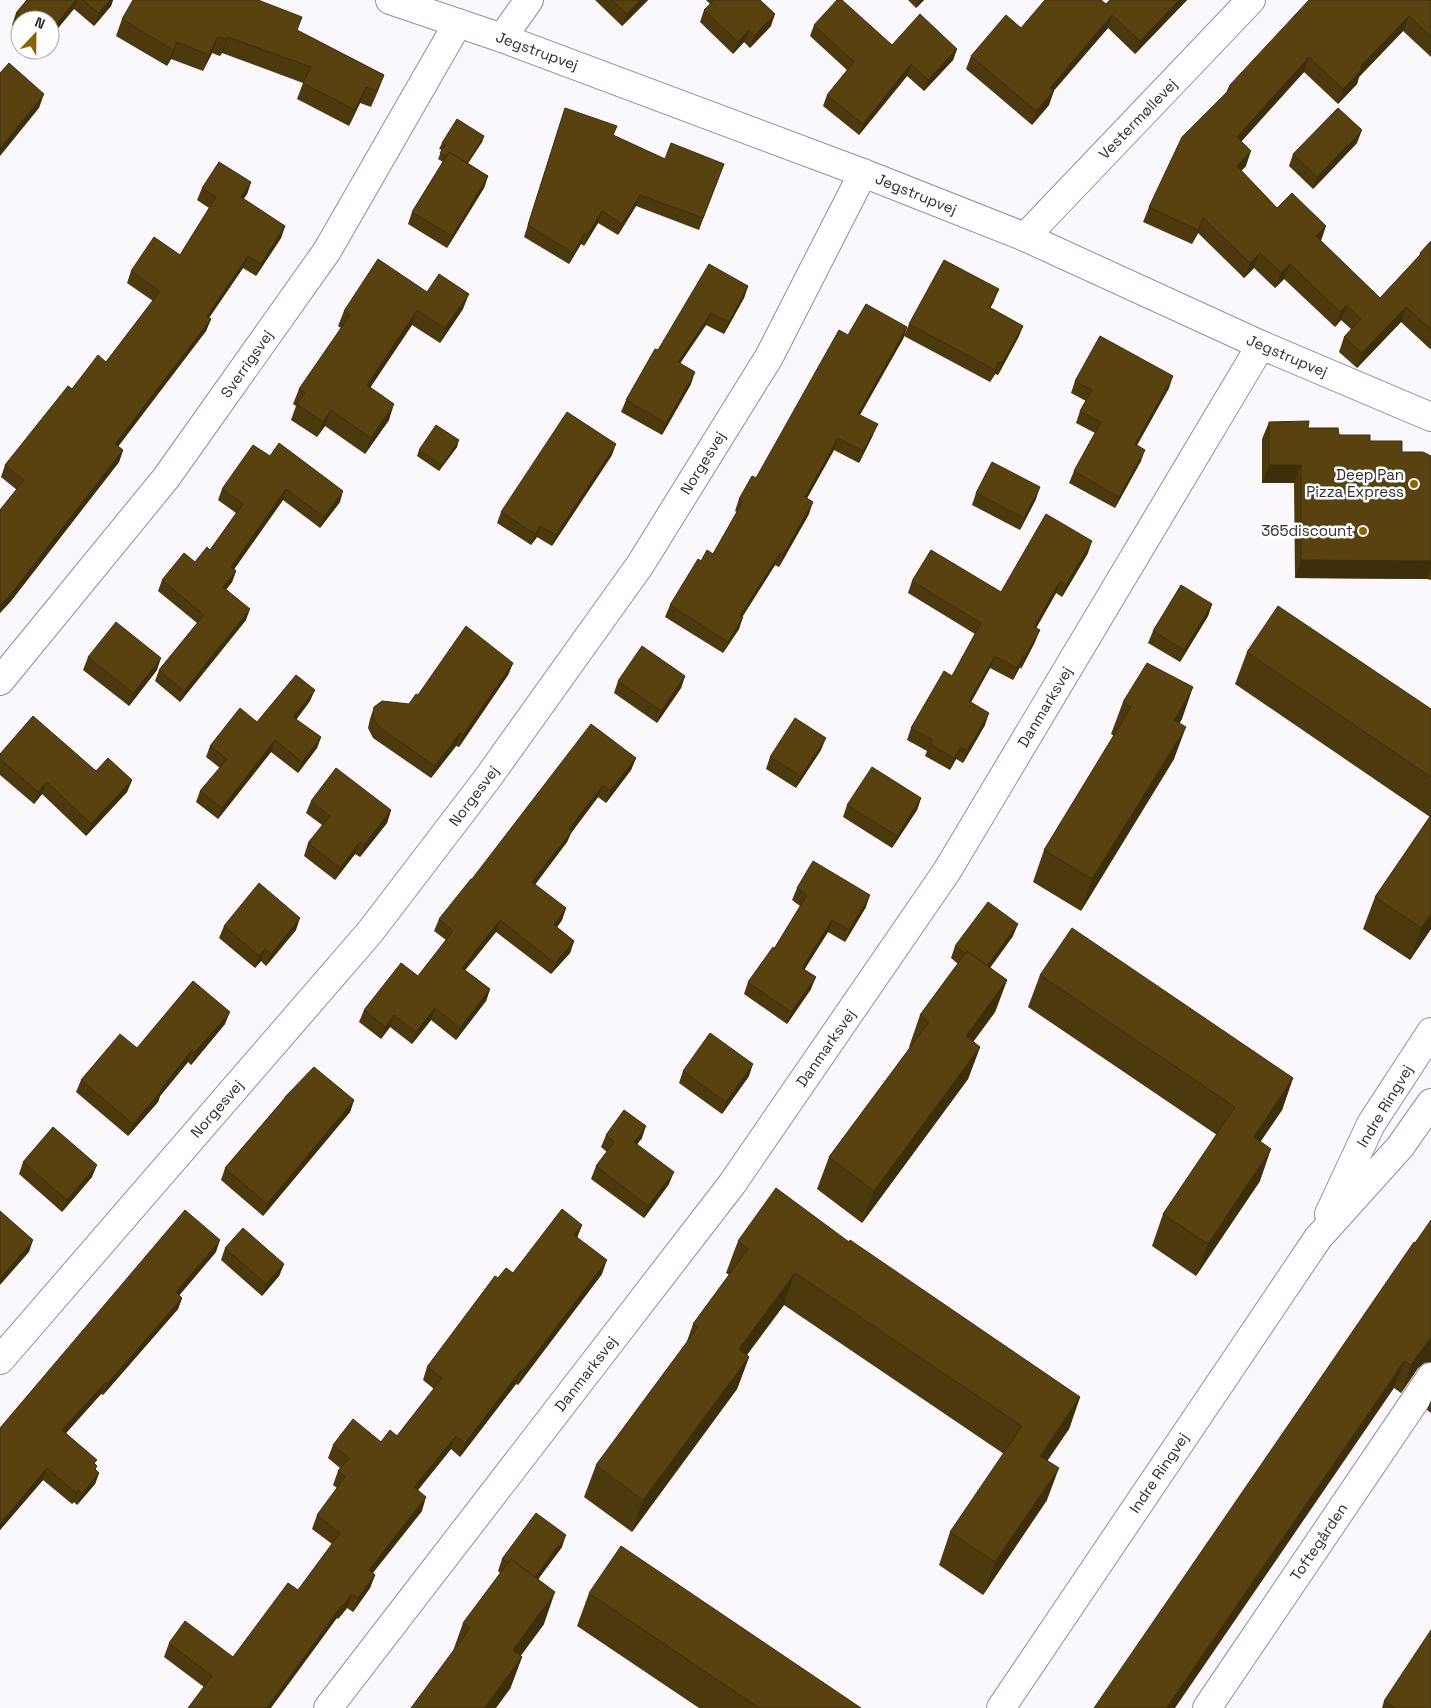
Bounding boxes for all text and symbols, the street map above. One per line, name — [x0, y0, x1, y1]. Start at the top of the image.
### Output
north arrow — [10, 10, 60, 60]
text: N — [32, 13, 48, 33]
street label: Jegstrupvej — [493, 27, 581, 74]
street label: Vestermøllevej — [1094, 74, 1181, 163]
street label: Jegstrupvej — [873, 169, 960, 218]
street label: Sverrigsvej — [216, 326, 277, 401]
street label: Jegstrupvej — [1244, 330, 1331, 381]
street label: Norgesvej — [676, 428, 729, 498]
place label: Deep Pan Pizza Express — [1306, 465, 1404, 501]
marker: Deep Pan Pizza Express — [1408, 478, 1420, 490]
place label: 365discount — [1261, 521, 1353, 540]
marker: 365discount — [1357, 525, 1369, 537]
street label: Danmarksvej — [1013, 663, 1076, 751]
street label: Norgesvej — [445, 762, 503, 830]
street label: Danmarksvej — [792, 1005, 859, 1090]
street label: Indre Ringvej — [1352, 1061, 1417, 1150]
street label: Norgesvej — [186, 1076, 247, 1142]
street label: Danmarksvej — [550, 1332, 621, 1415]
street label: Indre Ringvej — [1125, 1429, 1192, 1517]
street label: Toftegården — [1286, 1499, 1352, 1584]

